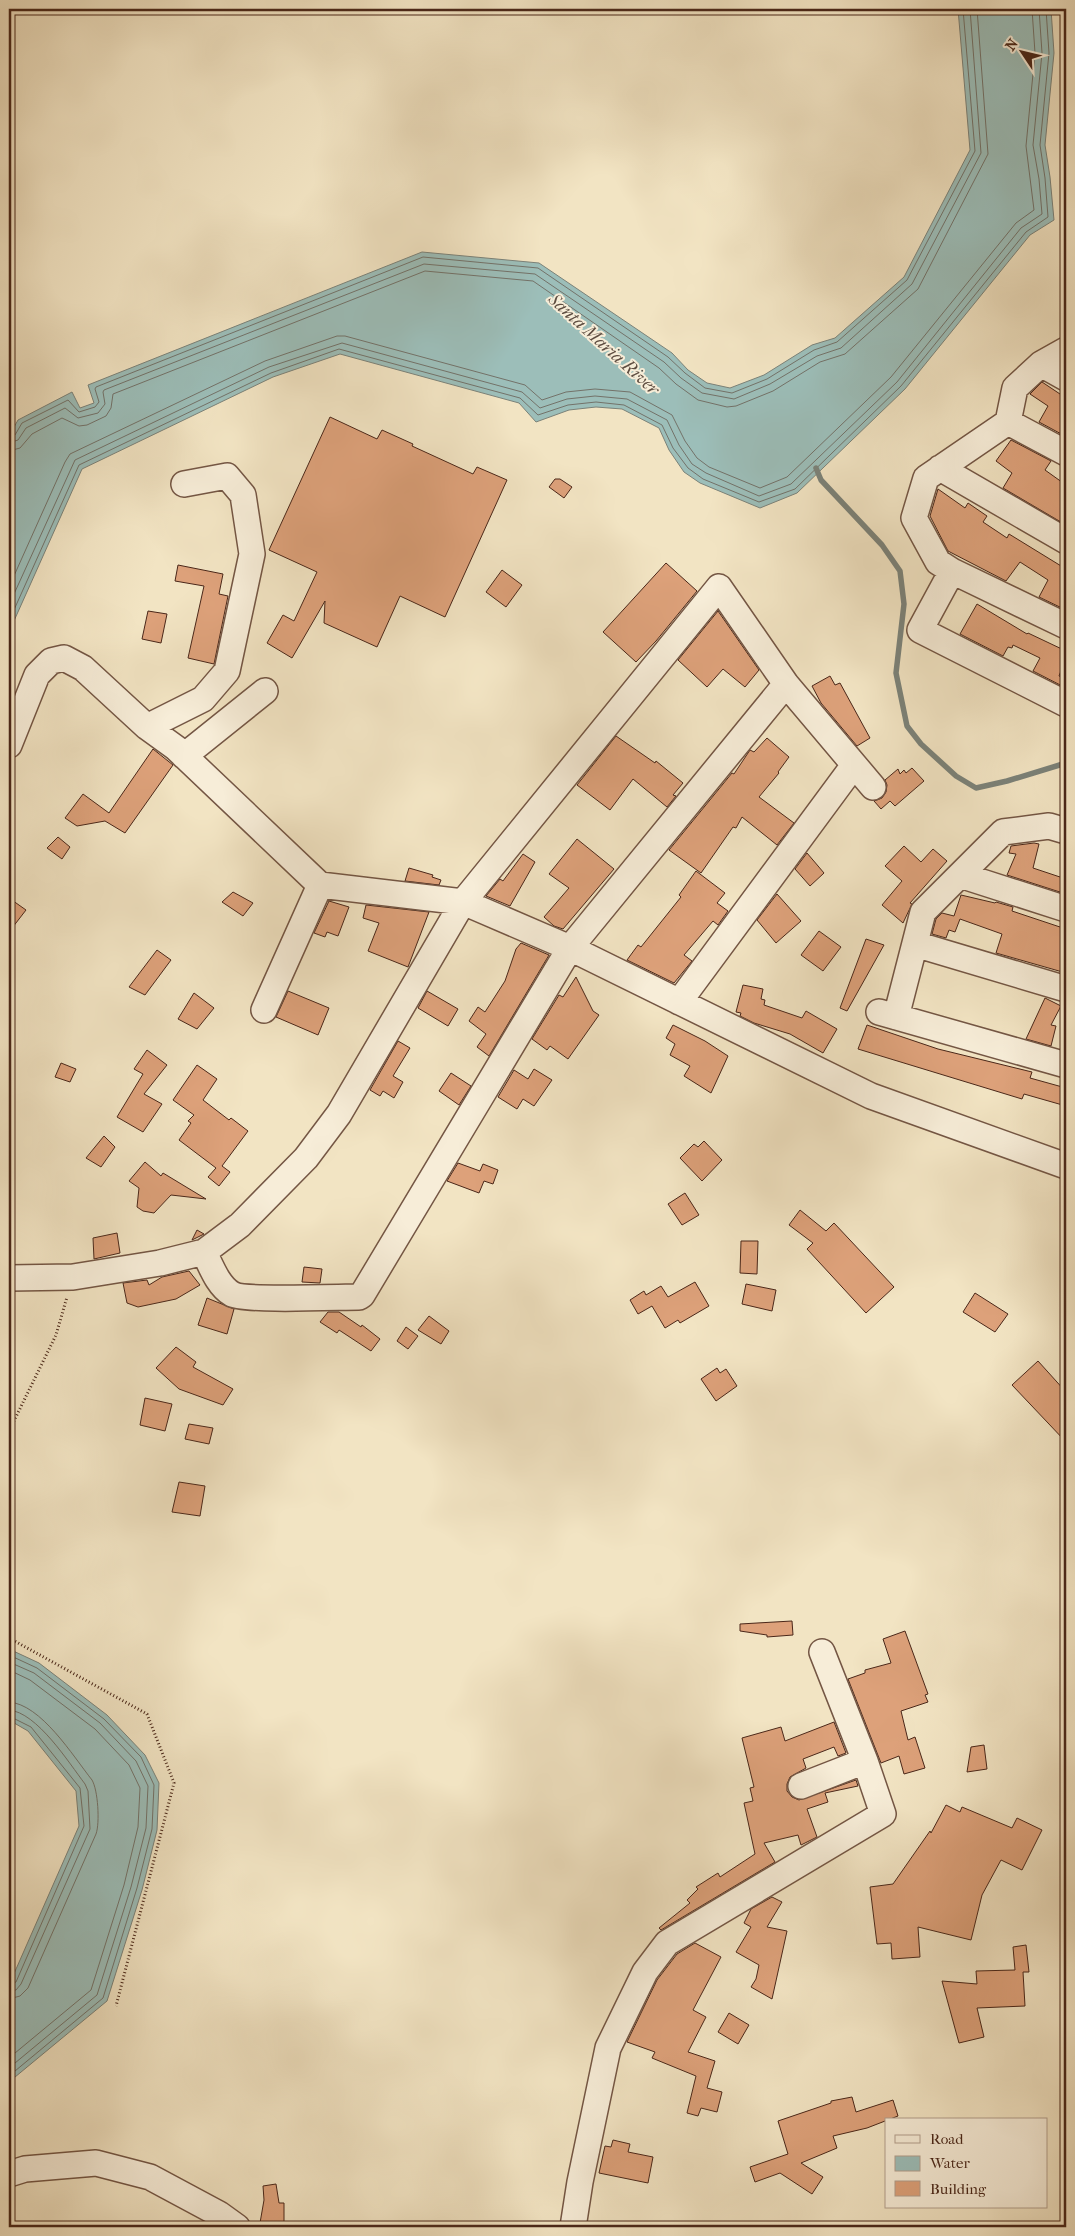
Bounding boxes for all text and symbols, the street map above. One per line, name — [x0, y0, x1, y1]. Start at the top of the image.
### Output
north arrow — [998, 28, 1048, 78]
text: N — [1002, 35, 1022, 54]
water label: Santa Maria River — [543, 288, 665, 401]
legend — [885, 2118, 1048, 2208]
text: Road — [930, 2130, 964, 2148]
text: Water — [929, 2154, 970, 2172]
text: Building — [930, 2180, 987, 2198]

